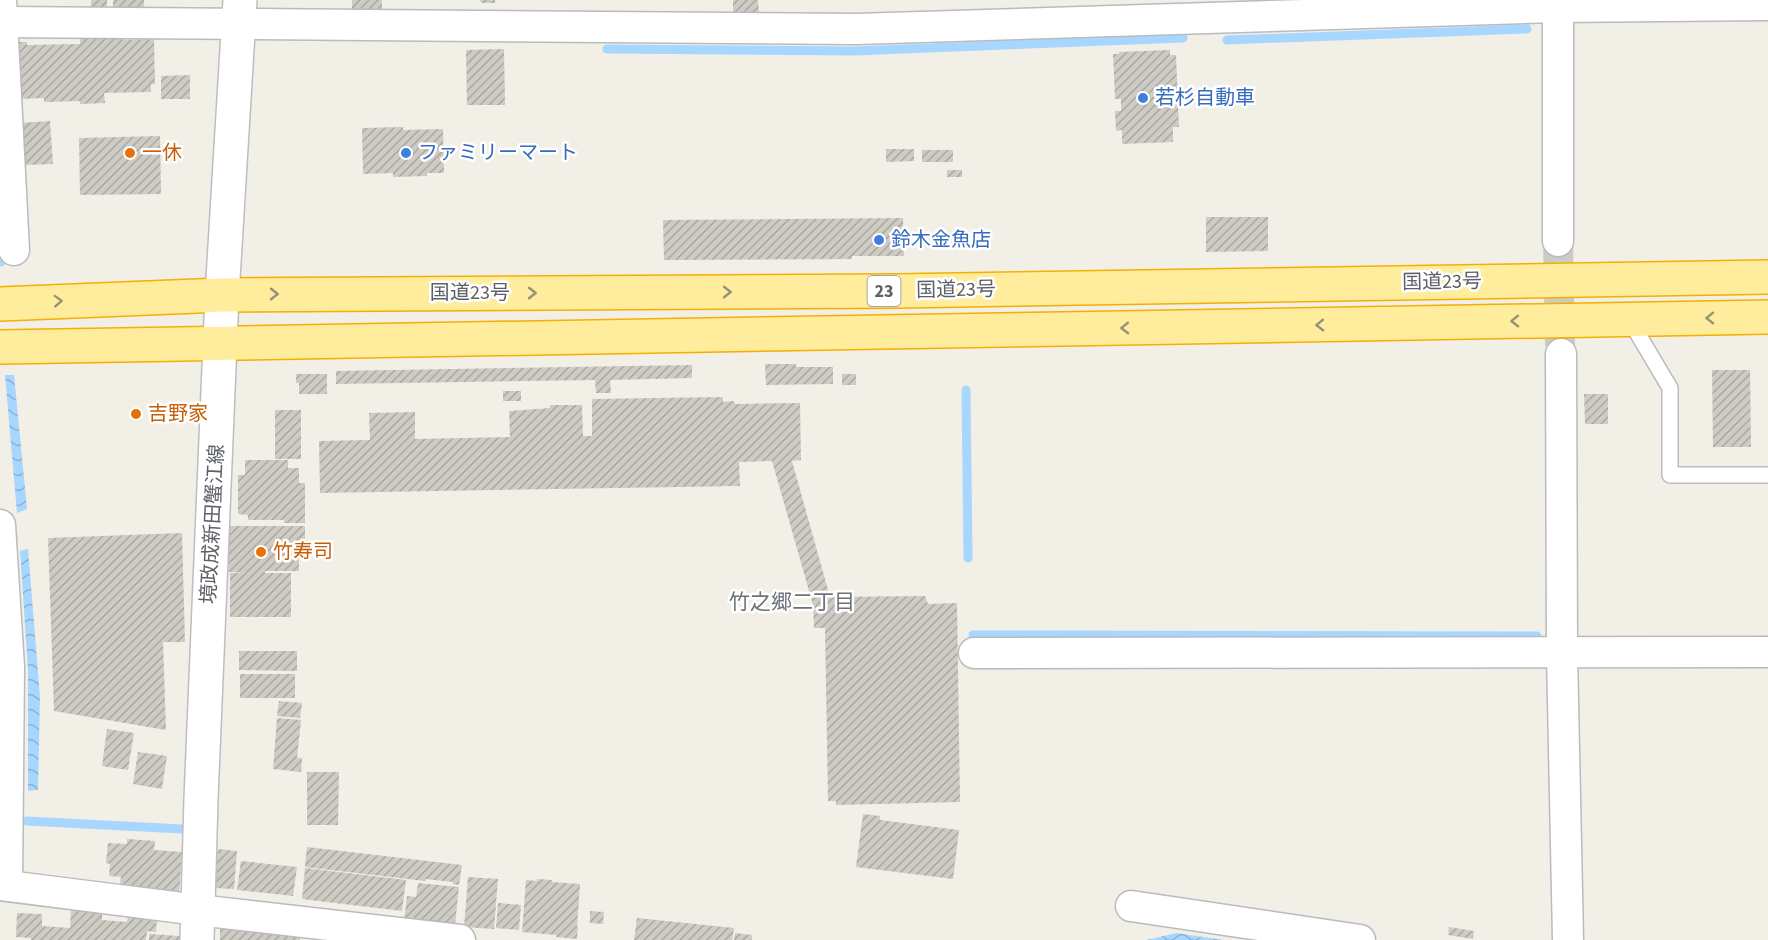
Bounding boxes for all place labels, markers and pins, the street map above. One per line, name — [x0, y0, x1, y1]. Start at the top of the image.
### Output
place label: 若杉自動車 — [1155, 84, 1255, 112]
marker: 若杉自動車 — [1136, 91, 1150, 105]
place label: 一休 — [142, 139, 182, 167]
place label: ファミリーマート — [418, 139, 578, 167]
marker: 一休 — [123, 146, 137, 160]
marker: ファミリーマート — [399, 146, 413, 160]
place label: 鈴木金魚店 — [891, 226, 991, 254]
marker: 鈴木金魚店 — [872, 233, 886, 247]
place label: 吉野家 — [148, 400, 208, 428]
marker: 吉野家 — [129, 407, 143, 421]
place label: 竹寿司 — [273, 538, 333, 566]
marker: 竹寿司 — [254, 545, 268, 559]

